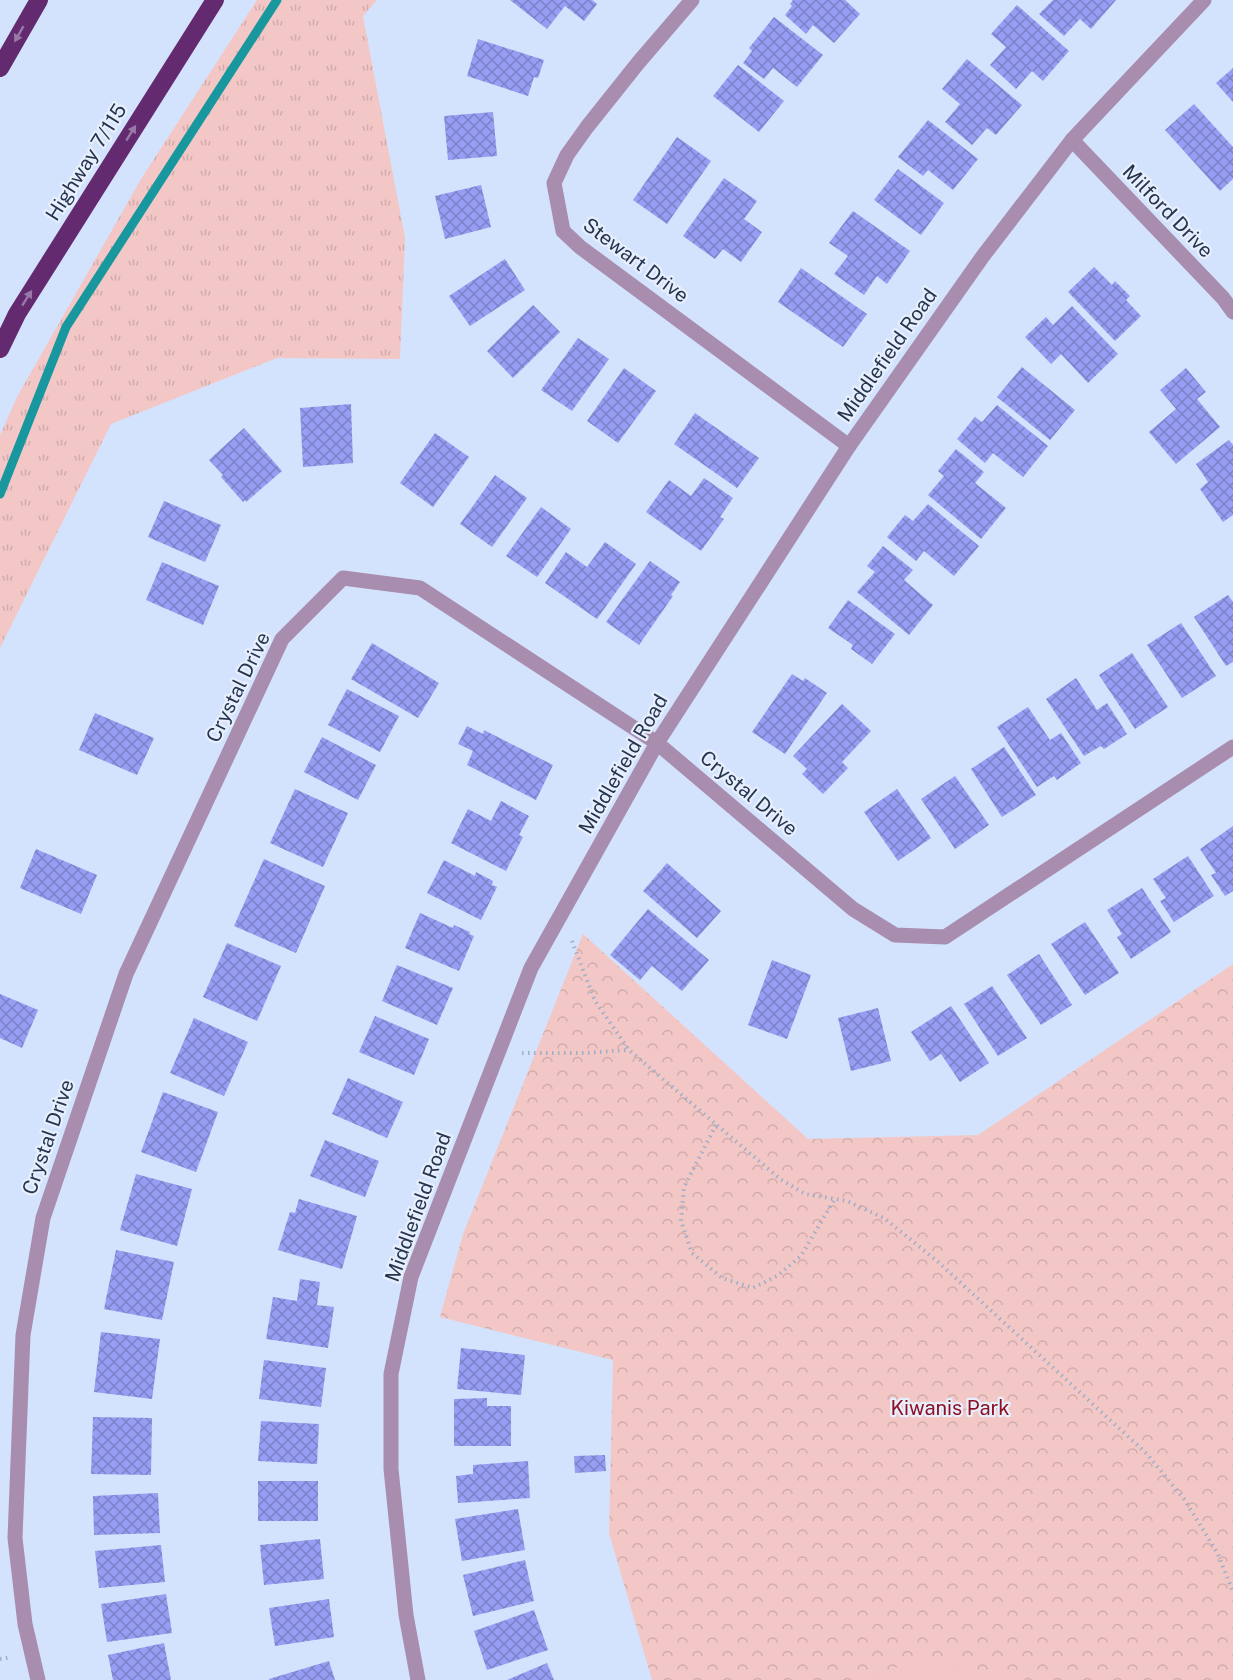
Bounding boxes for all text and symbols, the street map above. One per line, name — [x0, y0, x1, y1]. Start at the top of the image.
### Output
one-way arrow — [14, 26, 25, 42]
street label: Highway 7/115 — [40, 99, 132, 225]
one-way arrow — [126, 124, 137, 141]
street label: Milford Drive — [1118, 160, 1218, 262]
street label: Stewart Drive — [578, 212, 694, 308]
street label: Middlefield Road — [832, 284, 942, 426]
one-way arrow — [22, 289, 33, 306]
street label: Crystal Drive — [201, 628, 275, 746]
street label: Middlefield Road — [573, 690, 673, 838]
street label: Crystal Drive — [695, 745, 803, 841]
street label: Crystal Drive — [17, 1076, 79, 1198]
street label: Middlefield Road — [380, 1129, 456, 1285]
park label: Kiwanis Park — [890, 1396, 1010, 1420]

